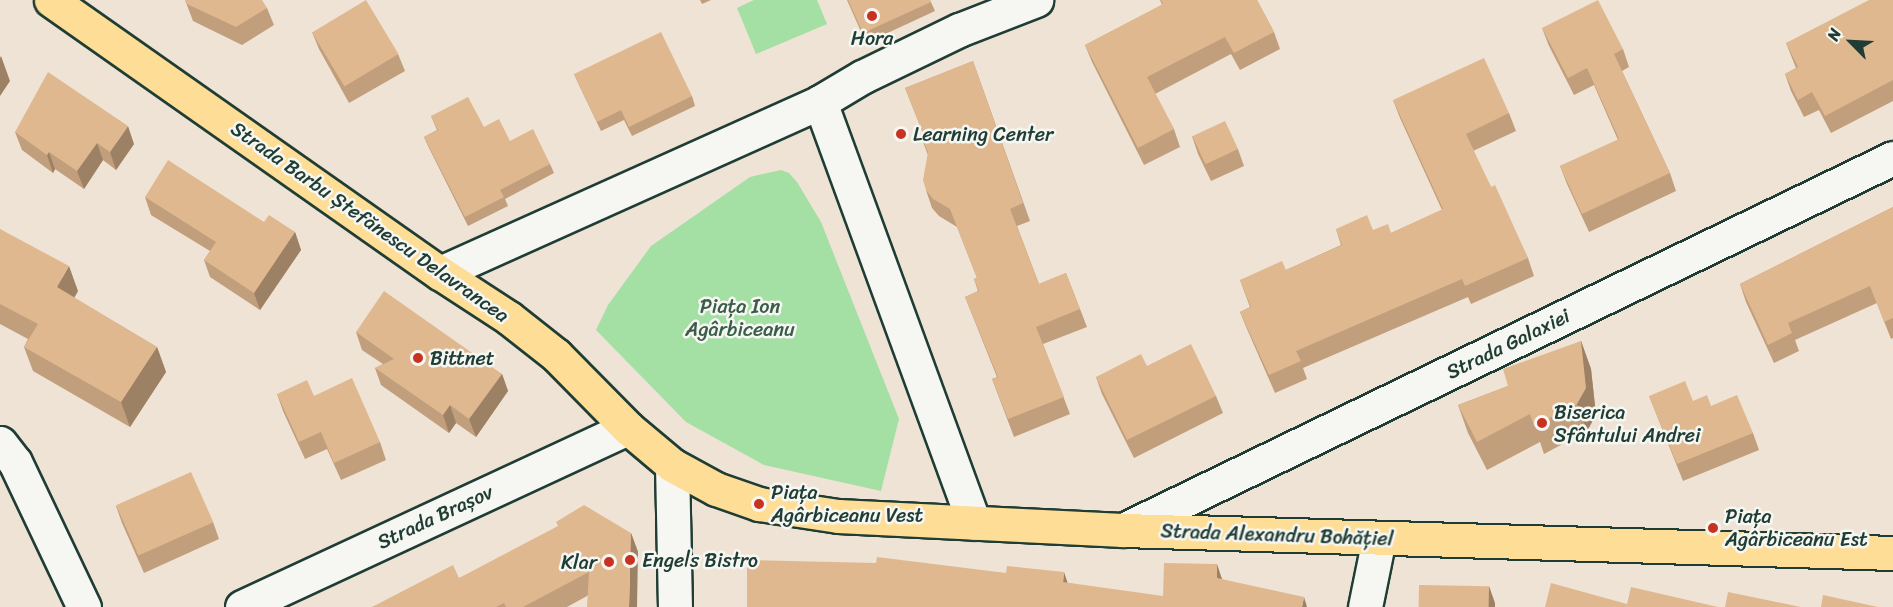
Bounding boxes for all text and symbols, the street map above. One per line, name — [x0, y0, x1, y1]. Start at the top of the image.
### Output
marker: Hora — [865, 9, 879, 23]
north arrow — [1821, 12, 1881, 72]
text: N — [1819, 24, 1850, 45]
place label: Hora — [851, 26, 893, 50]
street label: Strada Barbu Ștefănescu Delavrancea — [226, 116, 514, 328]
place label: Learning Center — [913, 122, 1054, 146]
marker: Learning Center — [894, 127, 908, 141]
park label: Piața Ion Agârbiceanu — [685, 295, 795, 342]
street label: Strada Galaxiei — [1442, 304, 1574, 384]
place label: Bittnet — [430, 346, 494, 370]
marker: Bittnet — [411, 351, 425, 365]
place label: Biserica Sfântului Andrei — [1554, 400, 1701, 447]
marker: Biserica Sfântului Andrei — [1535, 416, 1549, 430]
street label: Strada Brașov — [373, 480, 497, 554]
place label: Piața Agârbiceanu Vest — [771, 480, 924, 527]
marker: Piața Agârbiceanu Vest — [752, 497, 766, 511]
place label: Piața Agârbiceanu Est — [1725, 504, 1869, 551]
street label: Strada Alexandru Bohățiel — [1160, 519, 1394, 551]
marker: Piața Agârbiceanu Est — [1706, 521, 1720, 535]
place label: Engels Bistro — [642, 548, 759, 572]
place label: Klar — [561, 550, 597, 574]
marker: Engels Bistro — [623, 553, 637, 567]
marker: Klar — [602, 555, 616, 569]

